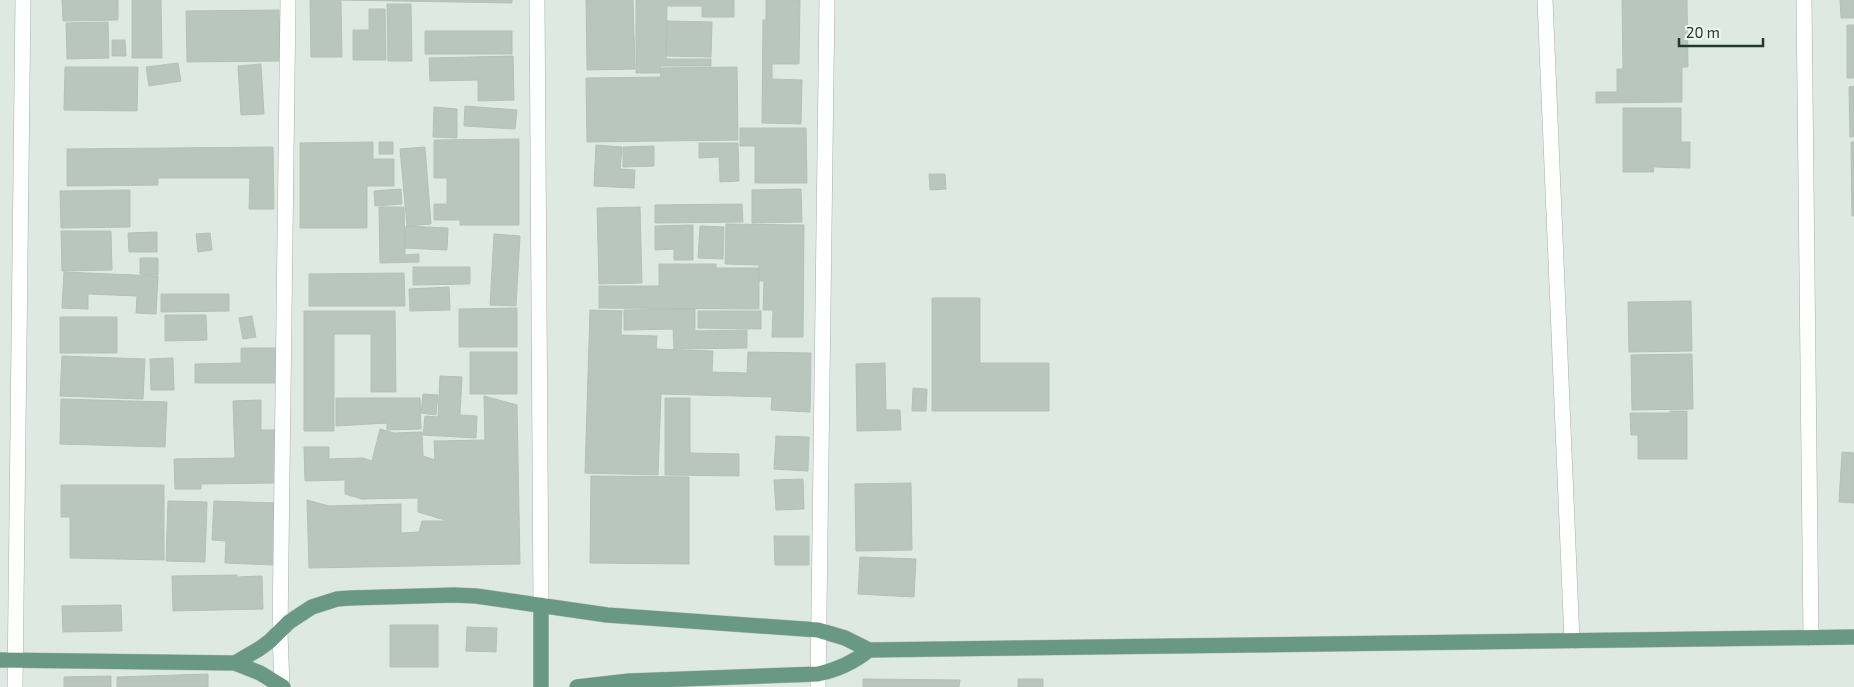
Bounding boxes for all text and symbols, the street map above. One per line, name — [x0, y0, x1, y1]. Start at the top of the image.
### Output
scale bar — [1679, 15, 1763, 47]
text: 20 m — [1686, 23, 1720, 41]

